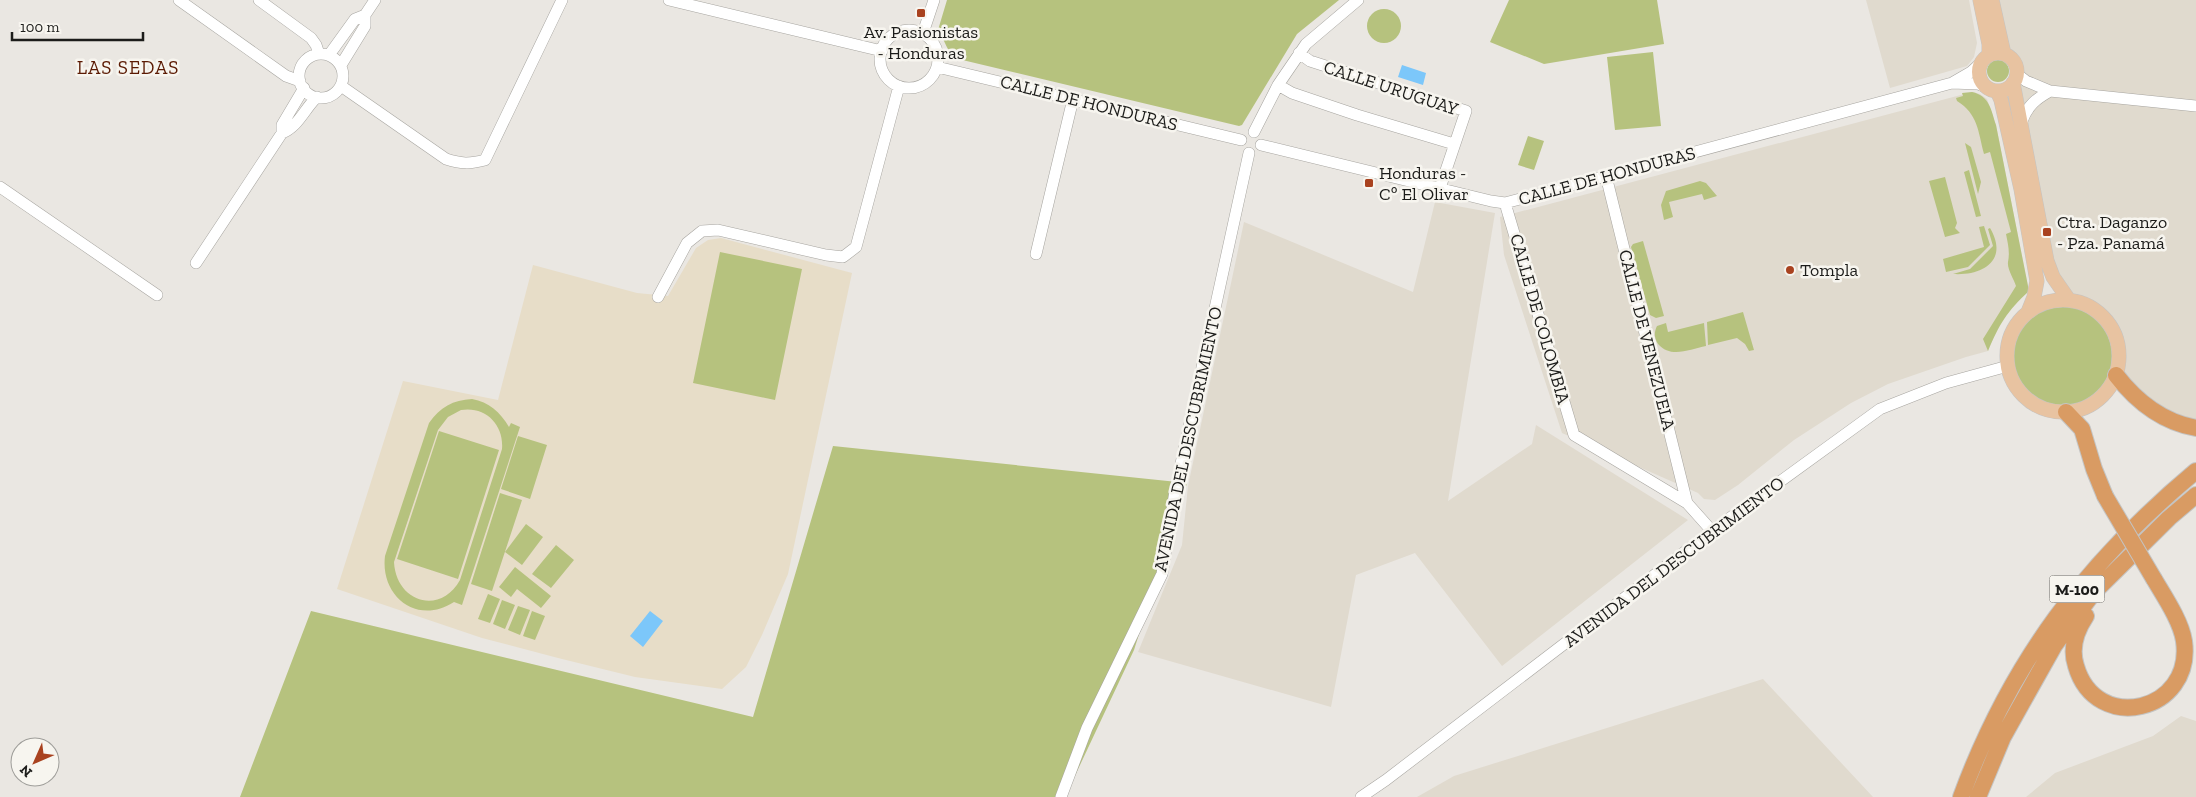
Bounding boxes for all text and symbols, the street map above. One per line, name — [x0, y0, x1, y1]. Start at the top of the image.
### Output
marker: Av. Pasionistas - Honduras — [915, 7, 927, 19]
scale bar — [12, 10, 144, 42]
text: 100 m — [20, 18, 59, 36]
place label: Av. Pasionistas - Honduras — [864, 21, 978, 64]
district label: LAS SEDAS — [77, 56, 179, 79]
street label: CALLE URUGUAY — [1321, 56, 1461, 120]
street label: CALLE DE HONDURAS — [998, 70, 1180, 136]
street label: CALLE DE HONDURAS — [1516, 142, 1698, 210]
place label: Honduras - Cº El Olivar — [1379, 162, 1469, 205]
marker: Honduras - Cº El Olivar — [1363, 177, 1375, 189]
place label: Ctra. Daganzo - Pza. Panamá — [2057, 211, 2167, 254]
marker: Ctra. Daganzo - Pza. Panamá — [2041, 226, 2053, 238]
street label: CALLE DE COLOMBIA — [1505, 231, 1575, 407]
street label: CALLE DE VENEZUELA — [1614, 247, 1680, 433]
place label: Tompla — [1800, 259, 1858, 281]
marker: Tompla — [1784, 264, 1796, 276]
street label: AVENIDA DEL DESCUBRIMIENTO — [1149, 305, 1227, 573]
street label: AVENIDA DEL DESCUBRIMIENTO — [1559, 472, 1789, 652]
road number: M-100 — [2050, 576, 2104, 602]
north arrow — [10, 737, 60, 787]
text: N — [16, 761, 36, 781]

